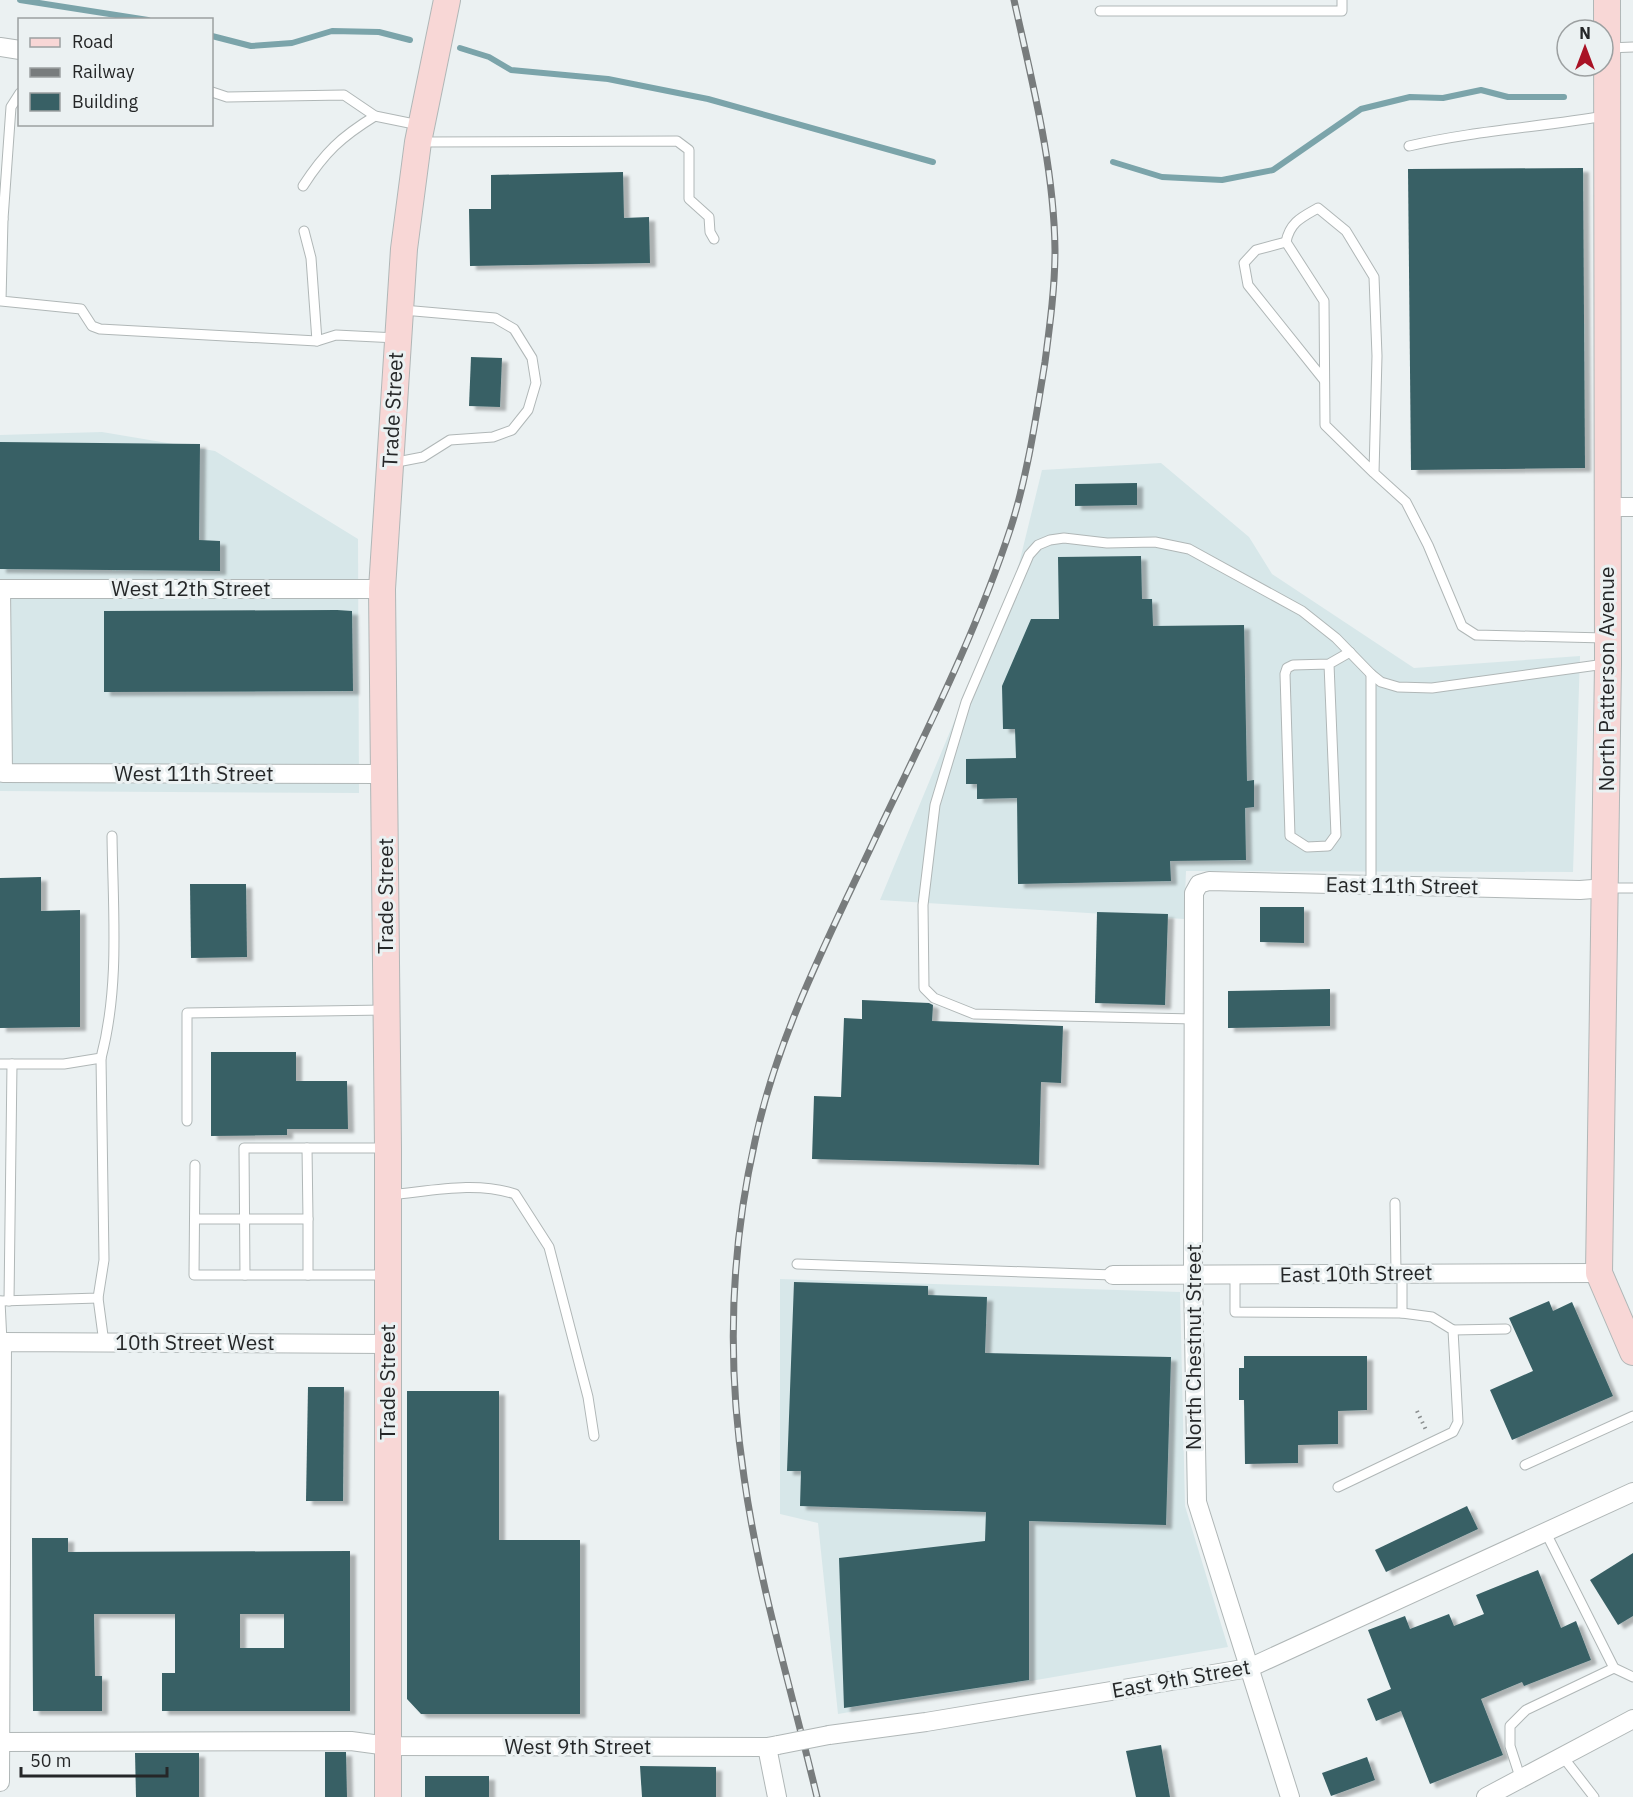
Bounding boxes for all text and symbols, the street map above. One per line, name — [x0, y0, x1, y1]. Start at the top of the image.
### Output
legend — [18, 18, 213, 126]
north arrow — [1555, 18, 1615, 78]
text: N — [1579, 23, 1591, 43]
text: Road — [72, 30, 113, 53]
text: Railway — [72, 60, 134, 83]
text: Building — [72, 90, 139, 113]
street label: Trade Street — [375, 351, 409, 469]
street label: North Patterson Avenue — [1592, 566, 1620, 792]
street label: West 12th Street — [111, 574, 271, 602]
street label: West 11th Street — [114, 759, 274, 787]
street label: Trade Street — [371, 838, 399, 954]
street label: East 11th Street — [1325, 870, 1479, 900]
street label: North Chestnut Street — [1179, 1244, 1207, 1450]
street label: East 10th Street — [1279, 1258, 1433, 1288]
street label: Trade Street — [373, 1324, 401, 1440]
street label: 10th Street West — [115, 1328, 275, 1356]
street label: East 9th Street — [1109, 1652, 1252, 1704]
street label: West 9th Street — [505, 1732, 651, 1760]
scale bar — [21, 1740, 166, 1778]
text: 50 m — [30, 1749, 72, 1772]

